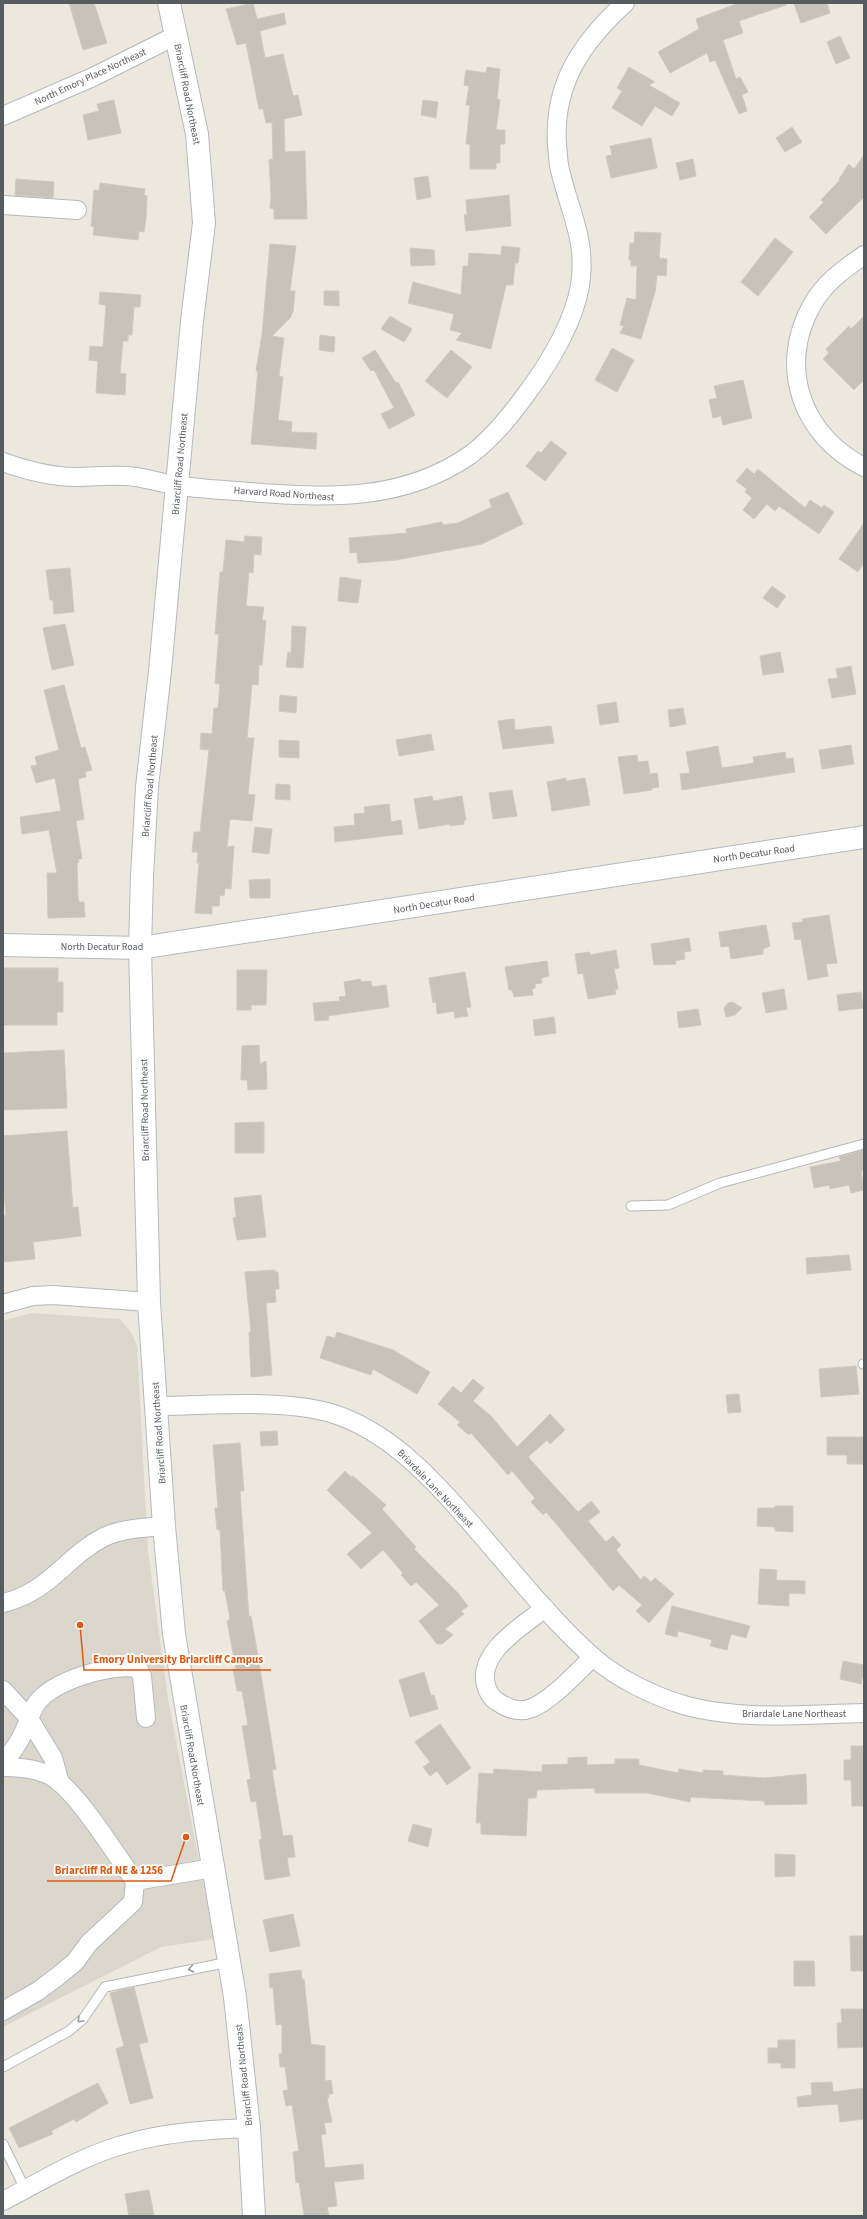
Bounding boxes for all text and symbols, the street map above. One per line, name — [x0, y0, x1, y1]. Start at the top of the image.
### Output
street label: Briarcliff Road Northeast — [170, 43, 204, 146]
street label: North Emory Place Northeast — [32, 45, 149, 109]
street label: Briarcliff Road Northeast — [169, 412, 191, 516]
street label: Harvard Road Northeast — [233, 484, 335, 505]
street label: Briarcliff Road Northeast — [139, 734, 161, 838]
street label: North Decatur Road — [712, 841, 796, 867]
street label: North Decatur Road — [392, 891, 476, 917]
street label: North Decatur Road — [61, 940, 143, 954]
street label: Briarcliff Road Northeast — [137, 1058, 153, 1161]
street label: Briarcliff Road Northeast — [148, 1381, 170, 1485]
street label: Briardale Lane Northeast — [394, 1446, 477, 1531]
callout: Emory University Briarcliff Campus — [84, 1647, 271, 1670]
text: Emory University Briarcliff Campus — [93, 1652, 263, 1667]
street label: Briarcliff Road Northeast — [176, 1704, 208, 1807]
street label: Briardale Lane Northeast — [742, 1707, 847, 1721]
callout: Briarcliff Rd NE & 1256 — [47, 1858, 171, 1881]
text: Briarcliff Rd NE & 1256 — [55, 1863, 163, 1878]
one-way arrow — [188, 1965, 194, 1973]
one-way arrow — [77, 2015, 85, 2023]
street label: Briarcliff Road Northeast — [232, 2023, 256, 2127]

